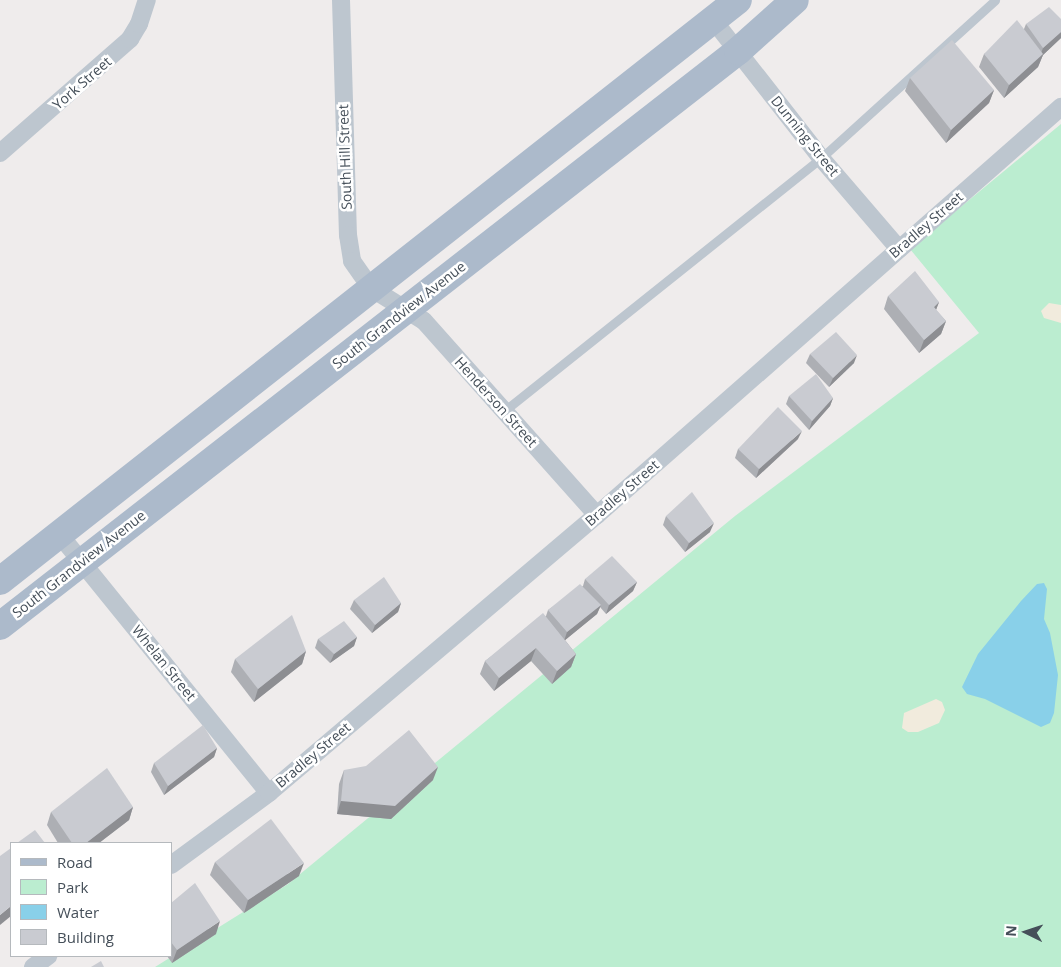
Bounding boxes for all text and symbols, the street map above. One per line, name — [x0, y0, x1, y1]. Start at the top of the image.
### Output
street label: York Street — [49, 53, 115, 113]
street label: Dunning Street — [768, 92, 842, 180]
street label: South Hill Street — [335, 104, 355, 210]
street label: Bradley Street — [886, 188, 966, 262]
street label: South Grandview Avenue — [329, 258, 469, 372]
street label: Henderson Street — [451, 354, 541, 450]
street label: Bradley Street — [582, 456, 662, 530]
street label: South Grandview Avenue — [9, 507, 149, 621]
street label: Whelan Street — [129, 622, 199, 704]
street label: Bradley Street — [272, 719, 354, 791]
legend — [10, 842, 172, 957]
text: Road — [57, 852, 93, 872]
text: Park — [57, 877, 88, 897]
text: Water — [57, 902, 99, 922]
north arrow — [1001, 907, 1051, 957]
text: N — [1001, 925, 1020, 937]
text: Building — [57, 927, 114, 947]

